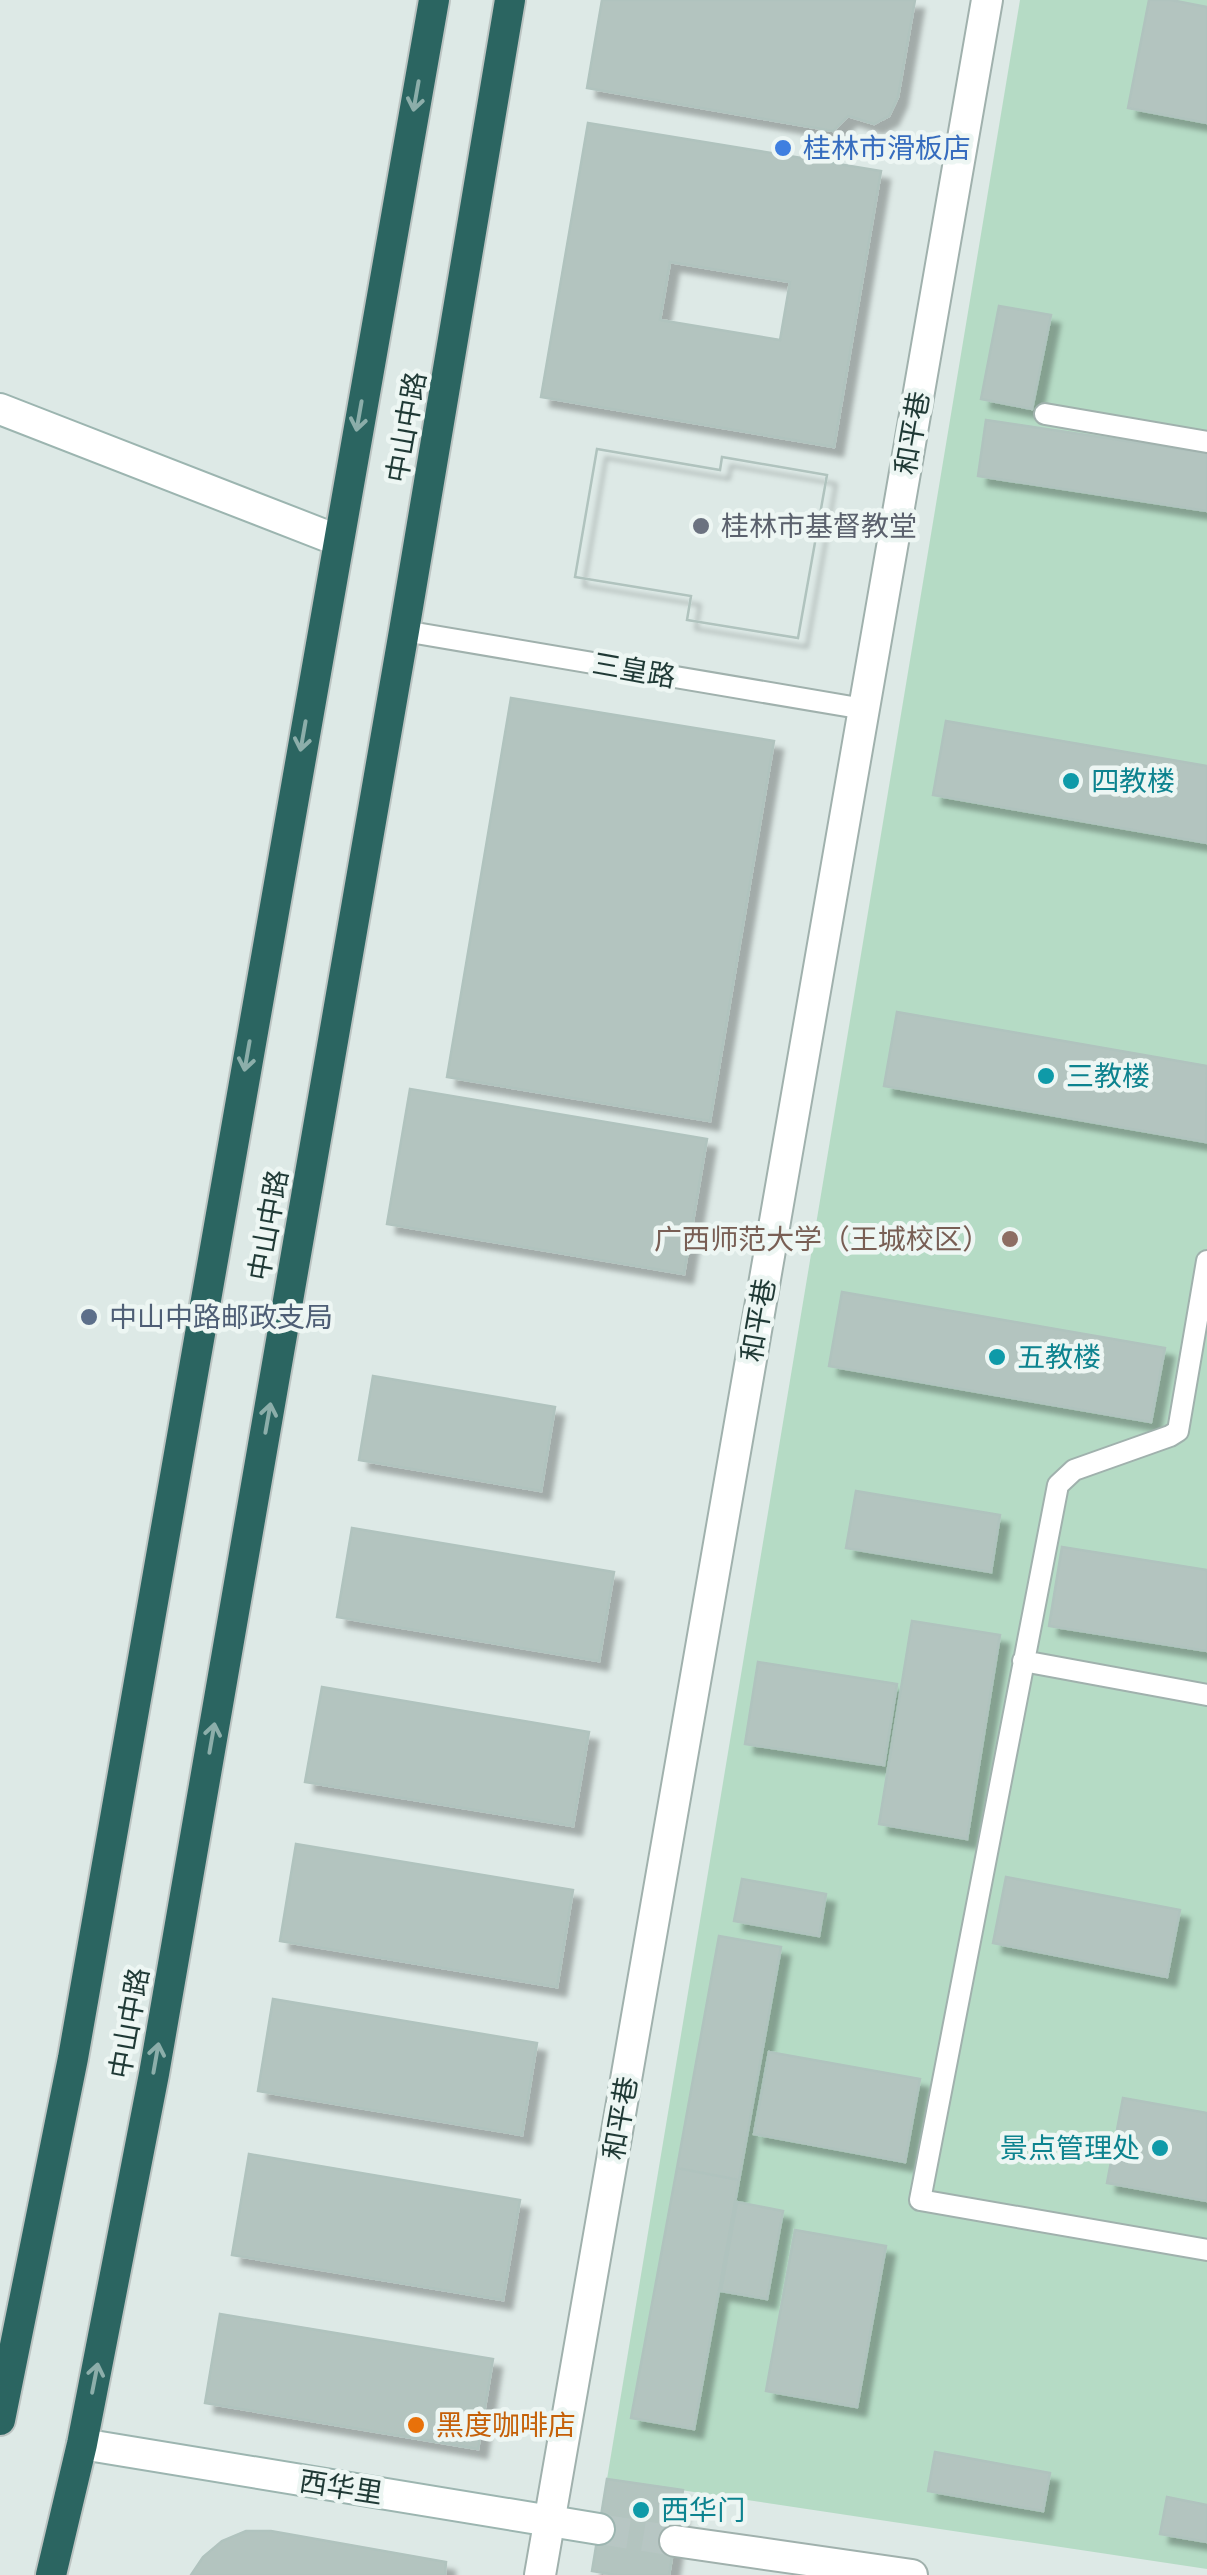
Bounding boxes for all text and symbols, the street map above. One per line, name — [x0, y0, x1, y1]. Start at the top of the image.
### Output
one-way arrow — [406, 79, 425, 111]
place label: 桂林市滑板店 — [803, 131, 971, 165]
marker: 桂林市滑板店 — [772, 137, 794, 159]
street label: 中山中路 — [380, 369, 432, 485]
street label: 和平巷 — [888, 389, 936, 477]
one-way arrow — [349, 399, 368, 432]
place label: 桂林市基督教堂 — [721, 509, 917, 543]
marker: 桂林市基督教堂 — [690, 515, 712, 537]
street label: 三皇路 — [590, 646, 678, 694]
one-way arrow — [293, 719, 312, 752]
place label: 四教楼 — [1091, 764, 1175, 798]
marker: 四教楼 — [1060, 770, 1082, 792]
one-way arrow — [237, 1039, 256, 1072]
place label: 三教楼 — [1066, 1059, 1150, 1093]
marker: 三教楼 — [1035, 1065, 1057, 1087]
street label: 中山中路 — [242, 1167, 294, 1283]
place label: 广西师范大学（王城校区） — [654, 1222, 990, 1256]
marker: 广西师范大学（王城校区） — [999, 1228, 1021, 1250]
street label: 和平巷 — [734, 1276, 782, 1364]
place label: 中山中路邮政支局 — [109, 1300, 333, 1334]
marker: 中山中路邮政支局 — [78, 1306, 100, 1328]
place label: 五教楼 — [1017, 1340, 1101, 1374]
marker: 五教楼 — [986, 1346, 1008, 1368]
one-way arrow — [259, 1402, 278, 1435]
one-way arrow — [203, 1722, 222, 1755]
street label: 中山中路 — [103, 1965, 155, 2081]
one-way arrow — [147, 2043, 166, 2075]
street label: 和平巷 — [596, 2074, 644, 2162]
place label: 景点管理处 — [1000, 2131, 1140, 2165]
marker: 景点管理处 — [1149, 2137, 1171, 2159]
one-way arrow — [86, 2362, 105, 2394]
place label: 黑度咖啡店 — [436, 2408, 576, 2442]
marker: 黑度咖啡店 — [405, 2414, 427, 2436]
street label: 西华里 — [297, 2464, 385, 2510]
place label: 西华门 — [661, 2493, 745, 2527]
marker: 西华门 — [630, 2499, 652, 2521]

